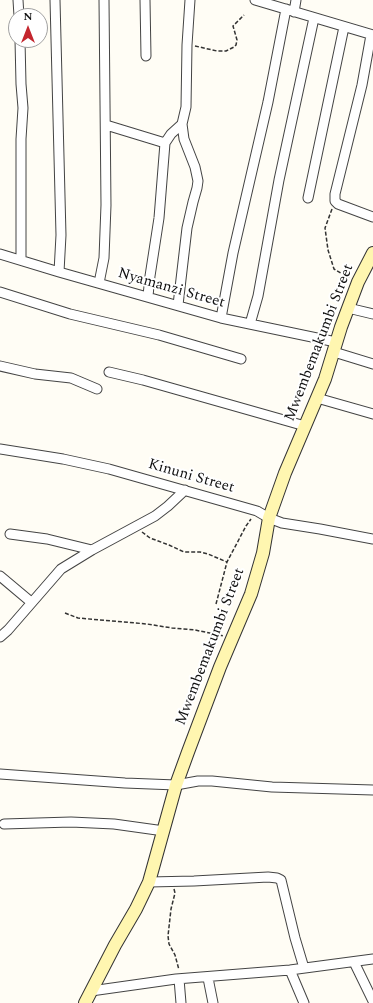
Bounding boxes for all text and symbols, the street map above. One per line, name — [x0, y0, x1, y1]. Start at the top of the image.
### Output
north arrow — [8, 8, 48, 48]
text: N — [24, 8, 32, 25]
street label: Mwembemakumbi Street — [282, 262, 358, 424]
street label: Nyamanzi Street — [115, 265, 227, 313]
street label: Kinuni Street — [146, 456, 236, 498]
street label: Mwembemakumbi Street — [173, 566, 249, 728]

